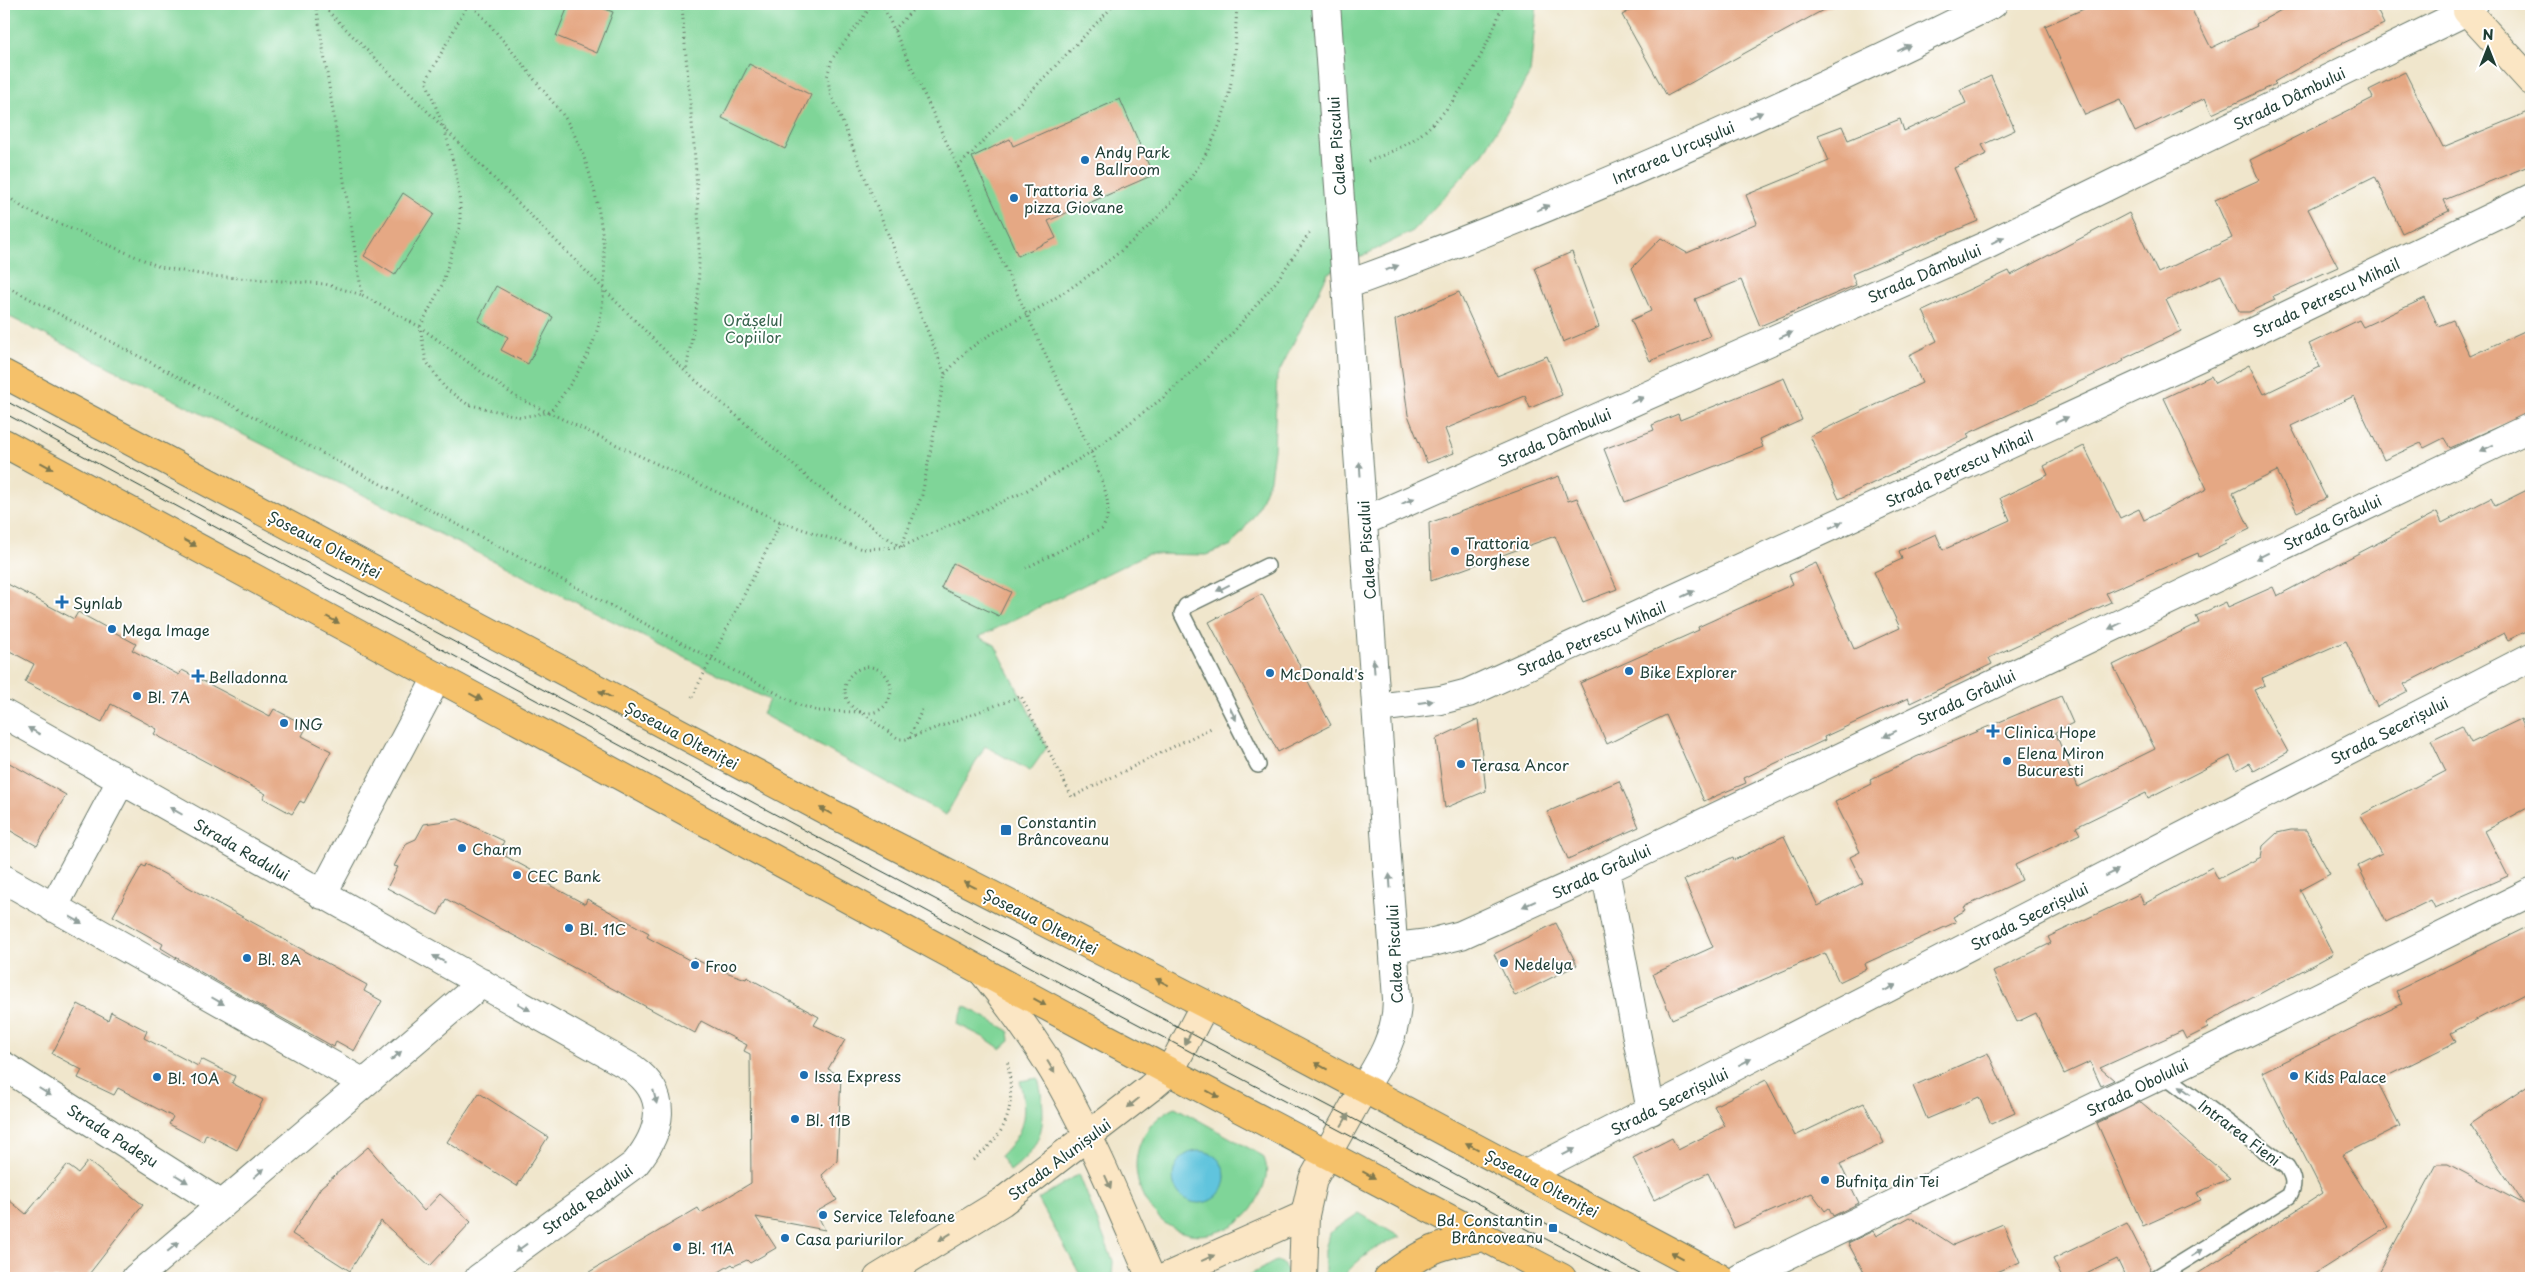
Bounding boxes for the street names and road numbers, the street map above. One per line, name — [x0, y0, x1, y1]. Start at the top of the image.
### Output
street label: Strada Dâmbului — [2229, 61, 2349, 135]
street label: Calea Piscului — [1321, 96, 1351, 196]
street label: Intrarea Urcușului — [1608, 115, 1738, 189]
street label: Strada Dâmbului — [1863, 238, 1985, 308]
street label: Strada Petrescu Mihail — [2248, 251, 2404, 343]
street label: Strada Dâmbului — [1493, 402, 1615, 472]
street label: Strada Petrescu Mihail — [1881, 423, 2037, 513]
street label: Strada Grâului — [2279, 488, 2385, 556]
street label: Calea Piscului — [1351, 500, 1381, 600]
street label: Șoseaua Olteniței — [264, 504, 386, 584]
street label: Strada Petrescu Mihail — [1513, 595, 1669, 681]
street label: Strada Grâului — [1913, 663, 2019, 731]
street label: Strada Secerișului — [2326, 690, 2452, 770]
street label: Șoseaua Olteniței — [621, 695, 743, 775]
street label: Strada Radului — [190, 812, 294, 886]
street label: Strada Grâului — [1548, 838, 1654, 904]
street label: Strada Secerișului — [1966, 876, 2092, 956]
street label: Șoseaua Olteniței — [980, 882, 1102, 960]
street label: Calea Piscului — [1380, 904, 1408, 1004]
street label: Strada Obolului — [2082, 1052, 2192, 1122]
street label: Strada Secerișului — [1606, 1061, 1732, 1141]
street label: Intrarea Fieni — [2194, 1093, 2286, 1171]
street label: Strada Padeșu — [63, 1098, 163, 1172]
street label: Strada Alunișului — [1003, 1113, 1115, 1205]
street label: Șoseaua Olteniței — [1481, 1143, 1603, 1223]
street label: Strada Radului — [537, 1158, 637, 1240]

